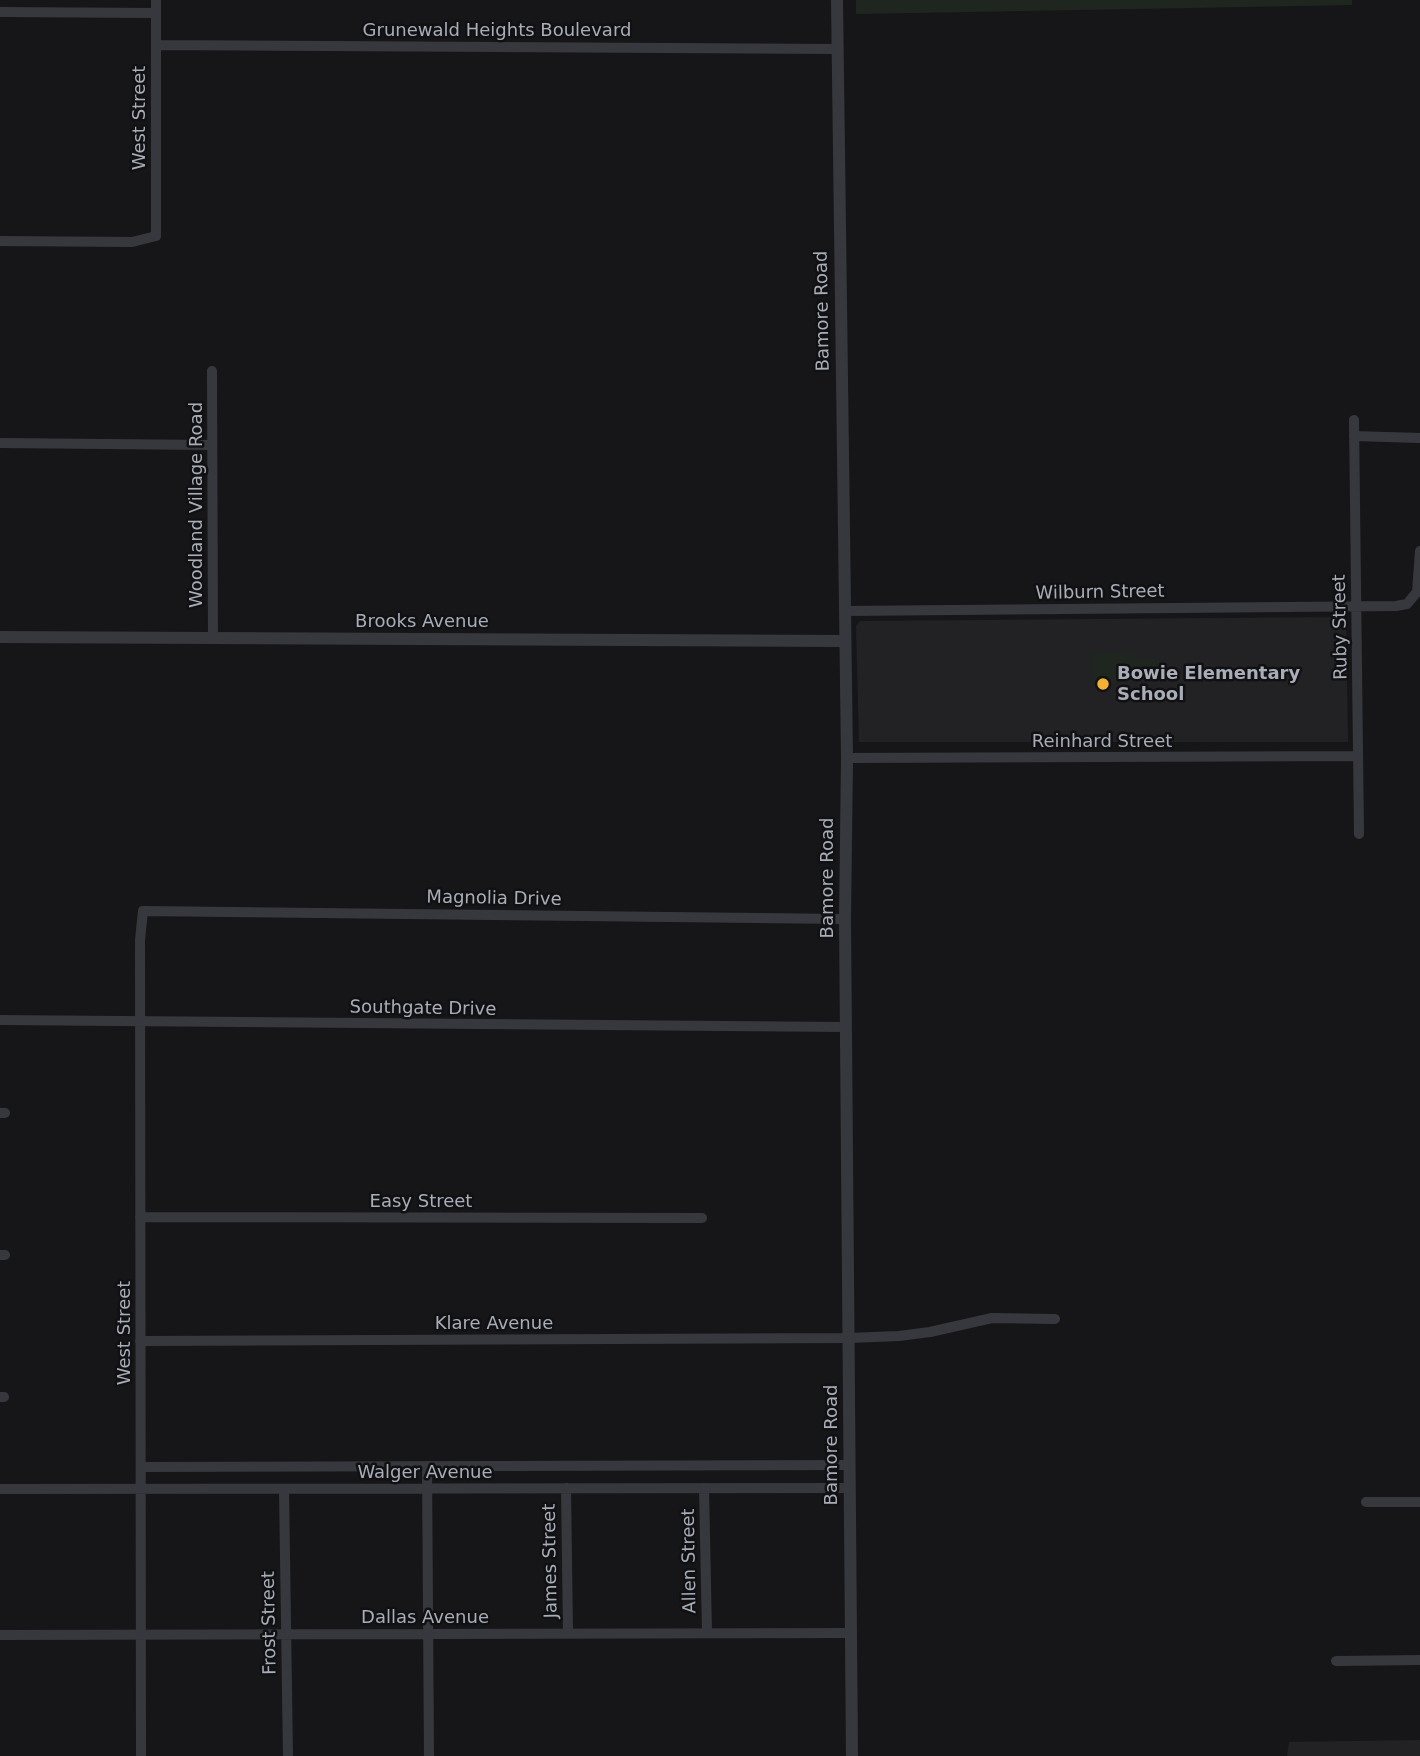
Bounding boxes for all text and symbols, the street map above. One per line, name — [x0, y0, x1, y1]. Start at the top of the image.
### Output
street label: Grunewald Heights Boulevard — [363, 20, 631, 42]
street label: West Street — [129, 66, 151, 170]
street label: Bamore Road — [811, 250, 835, 372]
street label: Woodland Village Road — [186, 402, 208, 608]
street label: Ruby Street — [1329, 574, 1353, 680]
street label: Wilburn Street — [1035, 581, 1165, 605]
street label: Brooks Avenue — [355, 611, 489, 633]
place label: Bowie Elementary School — [1117, 663, 1300, 706]
marker: Bowie Elementary School — [1095, 676, 1111, 692]
street label: Reinhard Street — [1032, 731, 1172, 753]
street label: Bamore Road — [817, 818, 839, 938]
street label: Magnolia Drive — [426, 887, 562, 911]
street label: Southgate Drive — [350, 997, 496, 1021]
street label: Easy Street — [370, 1191, 472, 1213]
street label: West Street — [114, 1281, 136, 1385]
street label: Klare Avenue — [435, 1313, 553, 1335]
street label: Bamore Road — [821, 1385, 843, 1505]
street label: Walger Avenue — [357, 1462, 493, 1484]
street label: James Street — [539, 1503, 563, 1619]
street label: Allen Street — [678, 1508, 702, 1614]
street label: Frost Street — [258, 1571, 282, 1675]
street label: Dallas Avenue — [361, 1607, 489, 1629]

